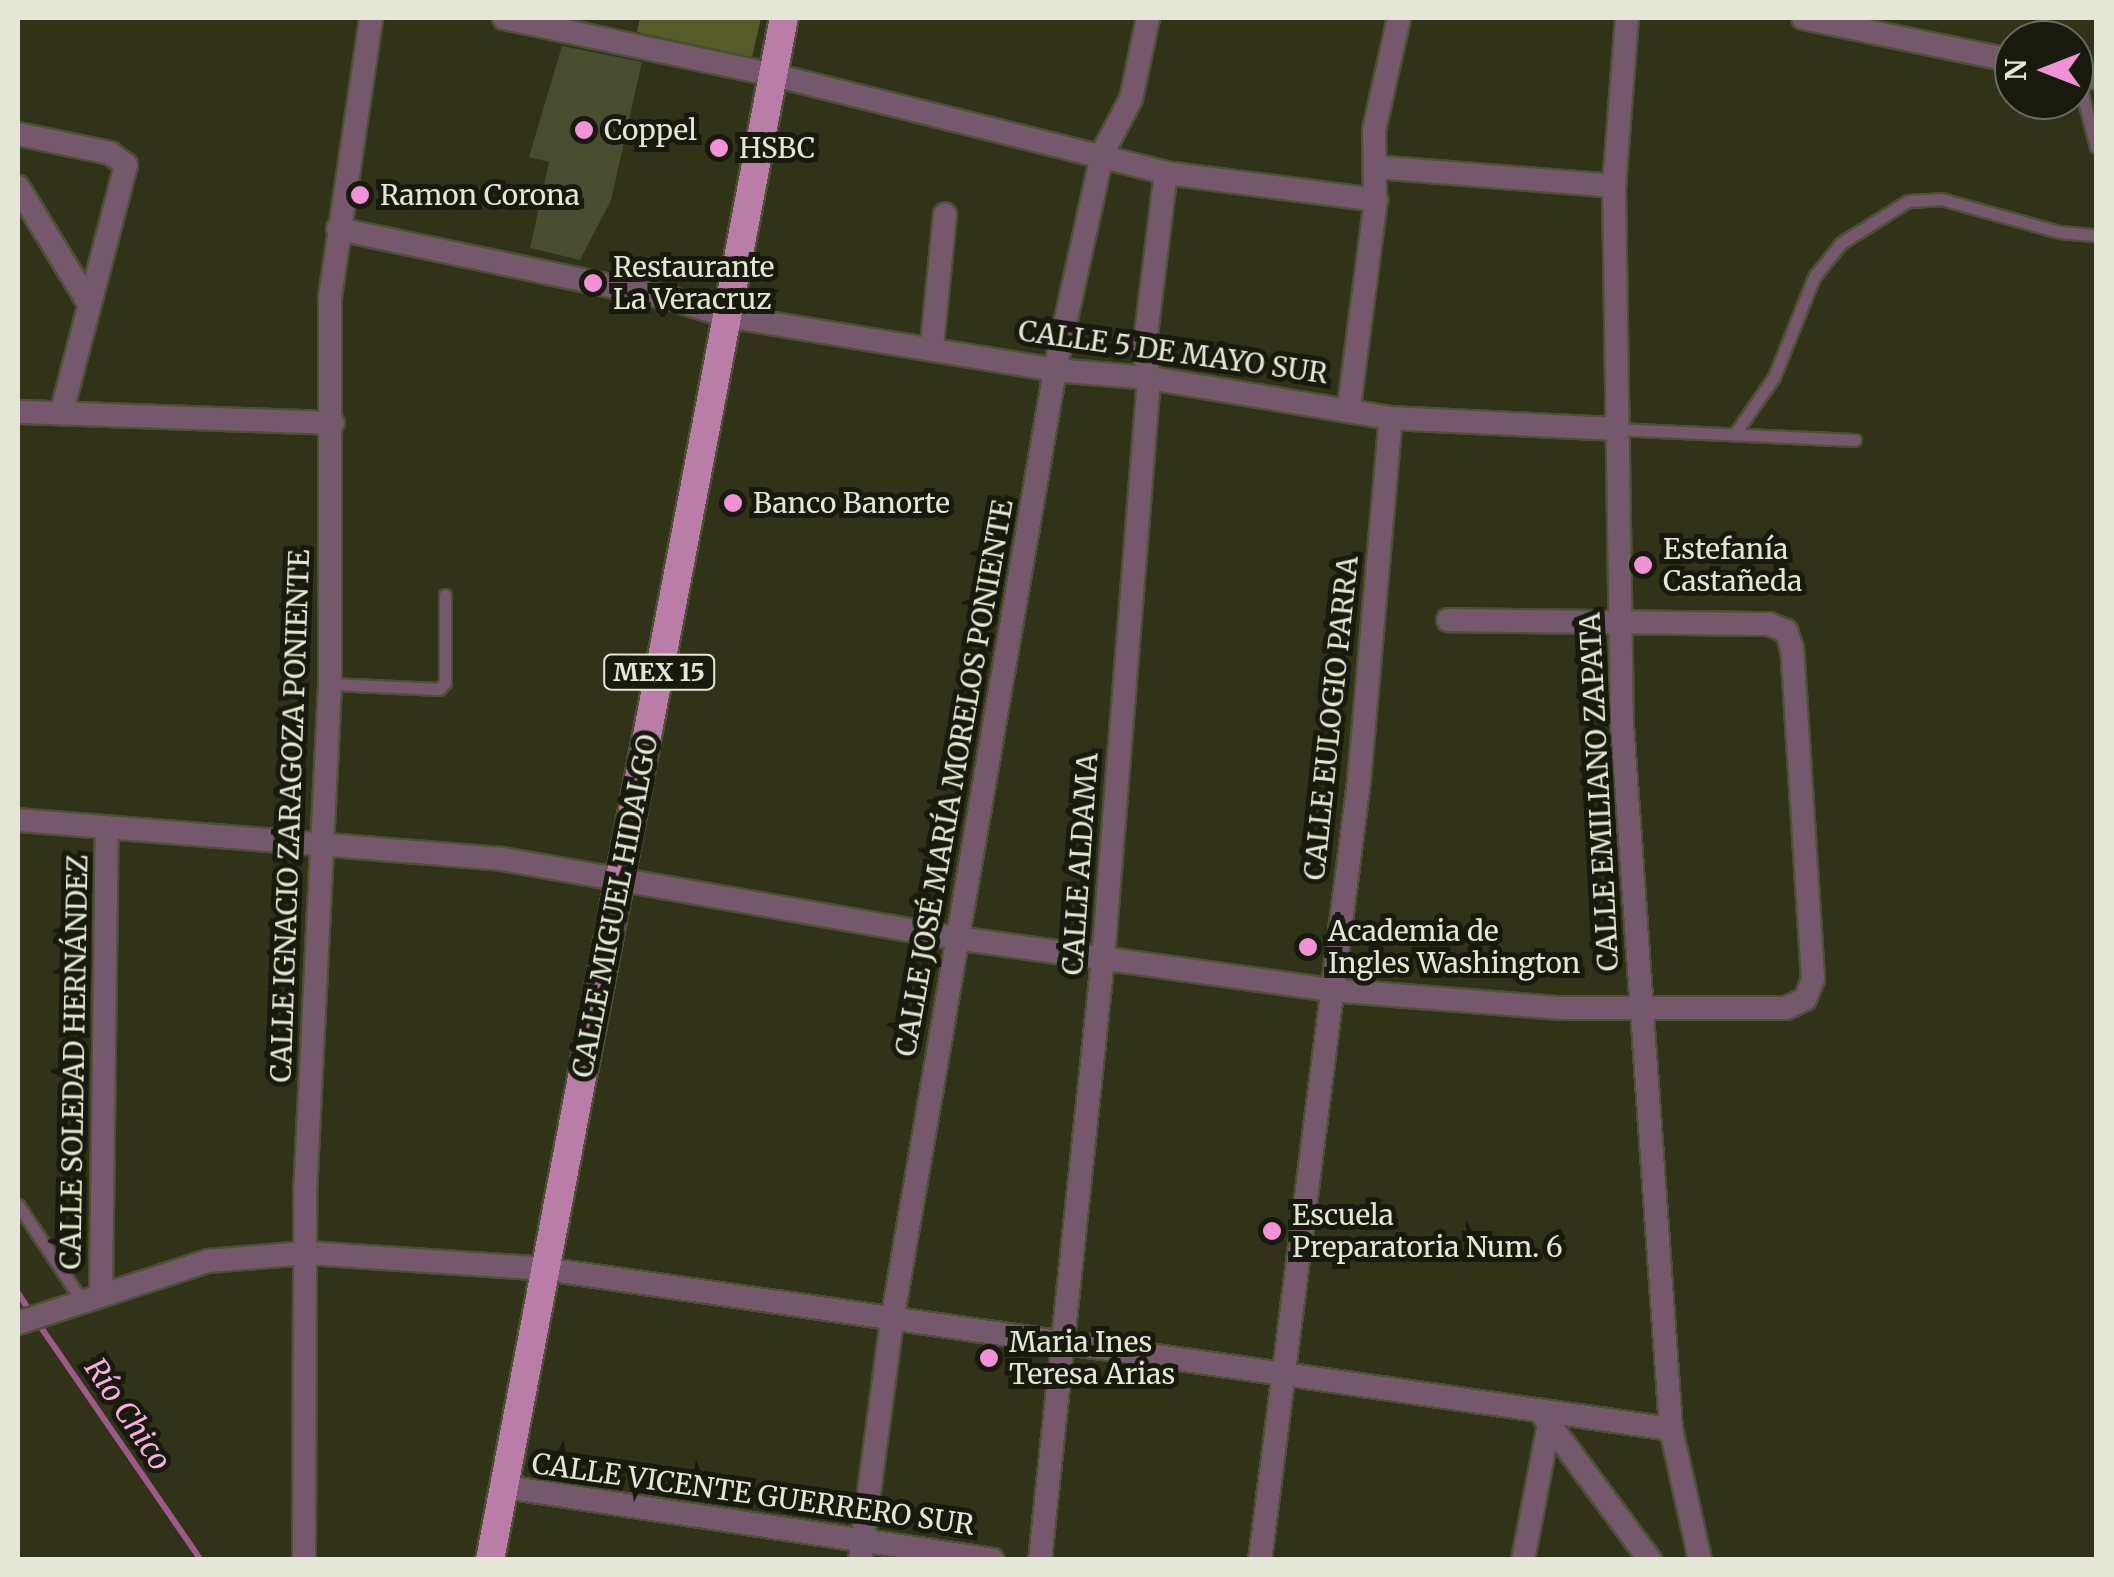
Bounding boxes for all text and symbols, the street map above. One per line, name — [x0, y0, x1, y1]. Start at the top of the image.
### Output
north arrow — [1994, 20, 2094, 120]
text: N — [1998, 59, 2034, 81]
place label: Coppel — [604, 113, 697, 147]
marker: Coppel — [573, 119, 595, 141]
place label: HSBC — [739, 131, 815, 165]
marker: HSBC — [708, 137, 730, 159]
place label: Ramon Corona — [380, 178, 580, 212]
marker: Ramon Corona — [349, 184, 371, 206]
place label: Restaurante La Veracruz — [613, 250, 774, 316]
marker: Restaurante La Veracruz — [582, 272, 604, 294]
street label: CALLE 5 DE MAYO SUR — [1016, 314, 1330, 390]
place label: Banco Banorte — [753, 486, 950, 520]
marker: Banco Banorte — [722, 492, 744, 514]
street label: CALLE JOSÉ MARÍA MORELOS PONIENTE — [888, 497, 1020, 1059]
place label: Estefanía Castañeda — [1663, 532, 1802, 598]
street label: CALLE IGNACIO ZARAGOZA PONIENTE — [264, 549, 316, 1083]
street label: CALLE EULOGIO PARRA — [1297, 554, 1365, 882]
marker: Estefanía Castañeda — [1632, 554, 1654, 576]
street label: CALLE EMILIANO ZAPATA — [1573, 612, 1625, 972]
road number: MEX 15 — [602, 652, 716, 692]
street label: CALLE MIGUEL HIDALGO — [565, 732, 665, 1080]
street label: CALLE ALDAMA — [1055, 752, 1105, 976]
street label: CALLE SOLEDAD HERNÁNDEZ — [54, 854, 94, 1270]
place label: Academia de Ingles Washington — [1328, 914, 1580, 980]
marker: Academia de Ingles Washington — [1297, 936, 1319, 958]
place label: Escuela Preparatoria Num. 6 — [1292, 1198, 1563, 1264]
marker: Escuela Preparatoria Num. 6 — [1261, 1220, 1283, 1242]
place label: Maria Ines Teresa Arias — [1009, 1325, 1175, 1391]
marker: Maria Ines Teresa Arias — [978, 1347, 1000, 1369]
water label: Río Chico — [77, 1351, 179, 1477]
street label: CALLE VICENTE GUERRERO SUR — [530, 1446, 976, 1542]

